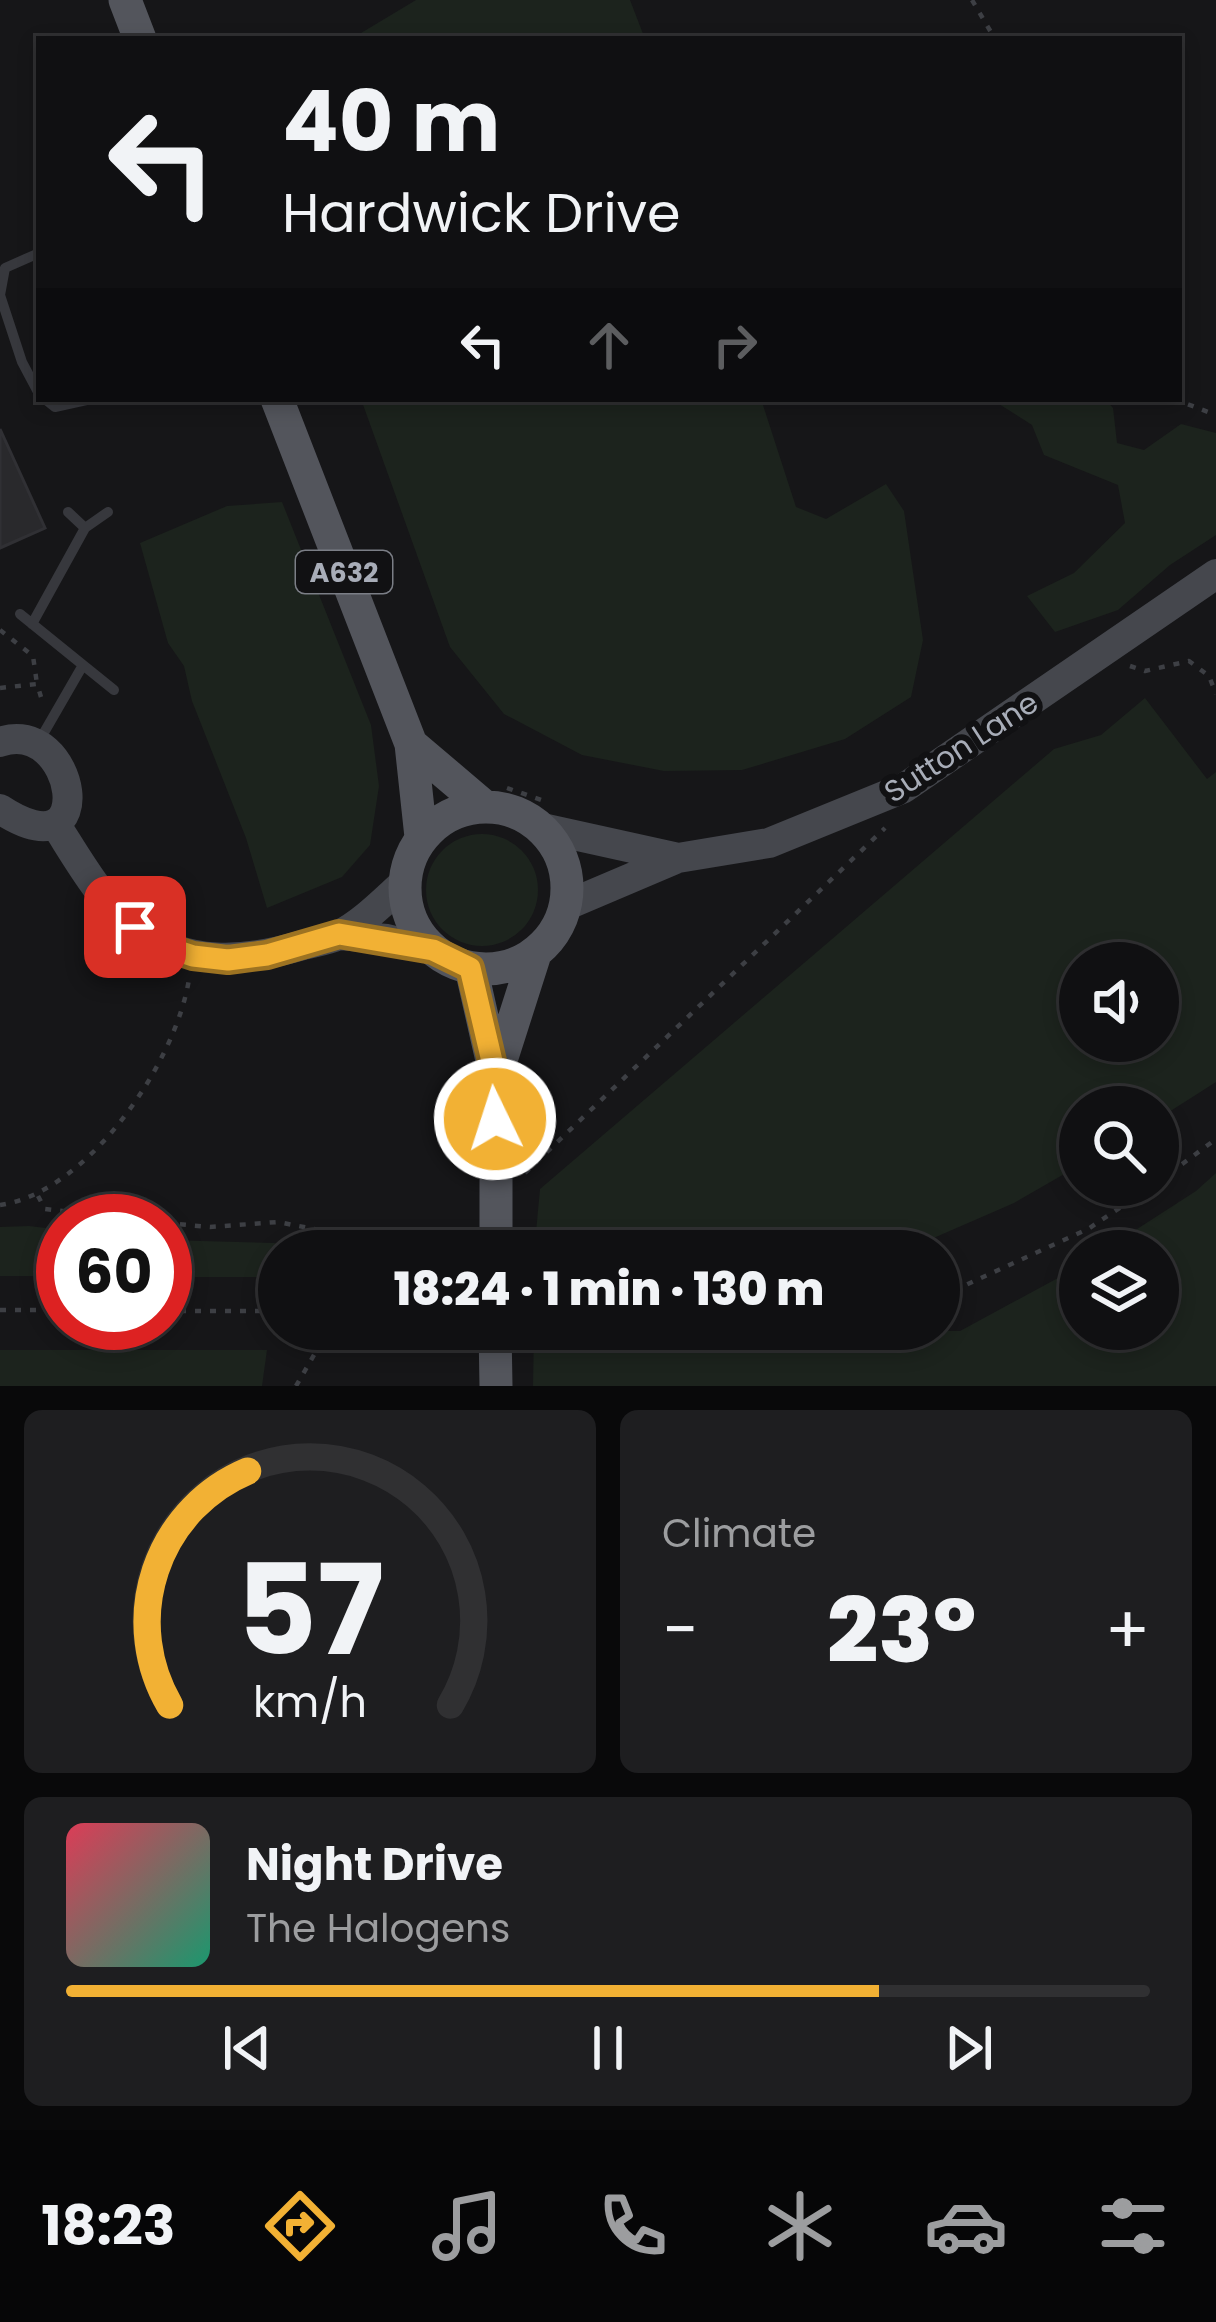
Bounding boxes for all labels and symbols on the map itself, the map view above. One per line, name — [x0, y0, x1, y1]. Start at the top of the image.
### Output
road number: A632 — [296, 551, 392, 593]
street label: Sutton Lane — [875, 681, 1047, 813]
pin — [84, 876, 186, 978]
position arrow — [432, 1056, 558, 1182]
speed limit sign: 60 — [36, 1194, 192, 1350]

